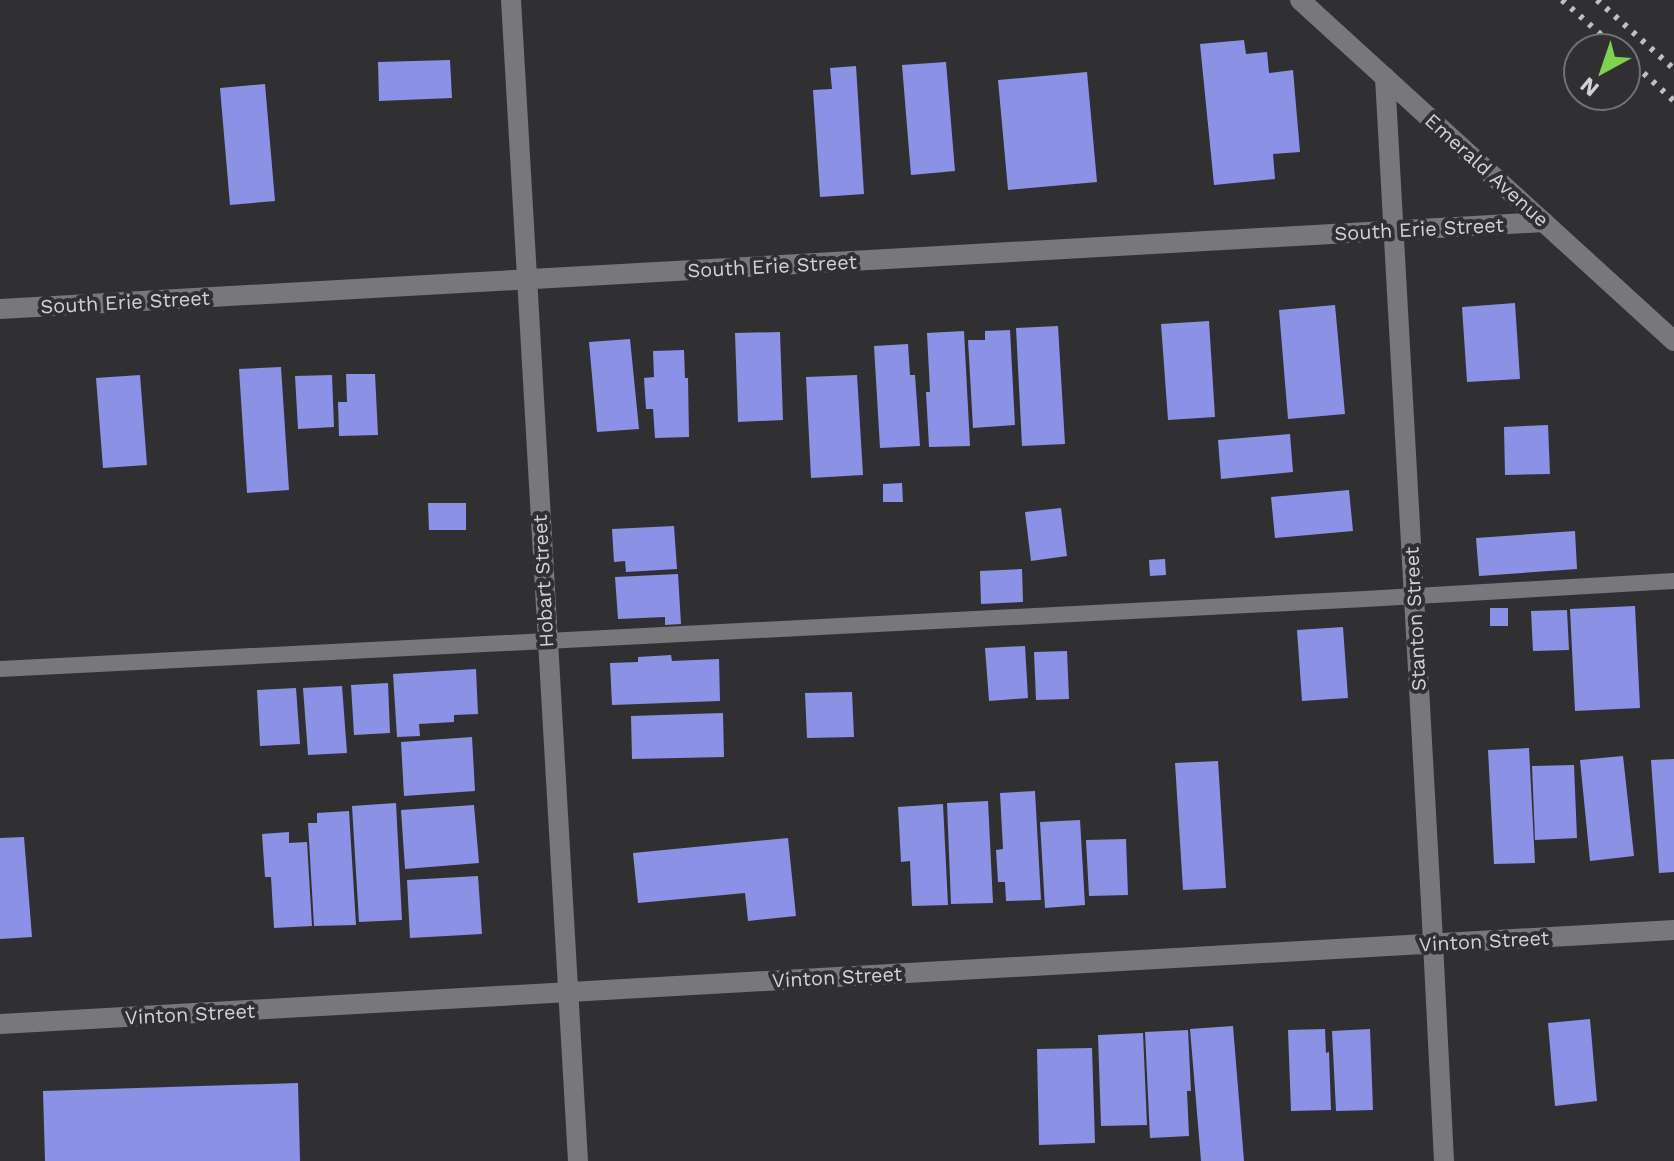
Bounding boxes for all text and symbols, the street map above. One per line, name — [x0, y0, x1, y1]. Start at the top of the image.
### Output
north arrow — [1562, 32, 1642, 112]
text: N — [1575, 72, 1604, 102]
street label: Emerald Avenue — [1420, 108, 1554, 232]
street label: South Erie Street — [1334, 213, 1505, 245]
street label: South Erie Street — [687, 250, 858, 282]
street label: South Erie Street — [40, 286, 211, 318]
street label: Hobart Street — [527, 513, 558, 648]
street label: Stanton Street — [1399, 546, 1431, 692]
street label: Vinton Street — [1418, 926, 1550, 956]
street label: Vinton Street — [771, 962, 903, 992]
street label: Vinton Street — [124, 999, 256, 1029]

